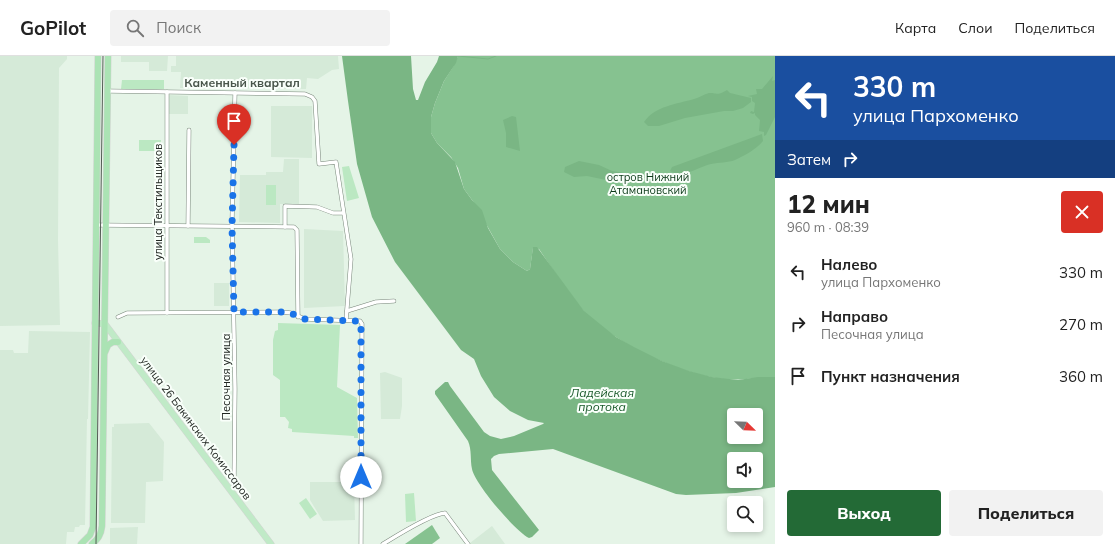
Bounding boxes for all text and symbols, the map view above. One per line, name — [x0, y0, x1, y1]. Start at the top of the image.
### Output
search box — [110, 10, 390, 46]
text: GoPilot — [20, 16, 86, 40]
icon: search — [124, 17, 146, 39]
text: Поиск — [156, 18, 201, 37]
text: Карта — [895, 19, 936, 37]
text: Слои — [958, 19, 993, 37]
text: Поделиться — [1015, 19, 1095, 37]
text: 330 m — [853, 69, 936, 104]
icon: left — [787, 72, 839, 124]
district label: Каменный квартал — [184, 75, 300, 90]
pin — [217, 104, 251, 145]
text: улица Пархоменко — [853, 104, 1019, 127]
icon: arrive — [223, 110, 245, 132]
street label: улица Текстильщиков — [151, 144, 165, 260]
icon: right — [839, 148, 861, 170]
text: Затем — [787, 150, 831, 169]
park label: остров Нижний Атамановский — [607, 170, 689, 197]
text: 12 мин — [787, 189, 870, 219]
button: close — [1061, 191, 1103, 233]
text: 960 m · 08:39 — [787, 219, 869, 235]
text: Налево — [821, 255, 877, 274]
icon: left — [787, 261, 809, 283]
text: 330 m — [1059, 263, 1103, 282]
text: улица Пархоменко — [821, 274, 941, 290]
text: Направо — [821, 307, 888, 326]
icon: right — [787, 313, 809, 335]
text: 270 m — [1059, 315, 1103, 334]
text: Песочная улица — [821, 326, 924, 342]
street label: Песочная улица — [219, 334, 233, 420]
street label: улица 26 Бакинских Комиссаров — [138, 354, 254, 502]
icon: arrive — [787, 365, 809, 387]
text: Пункт назначения — [821, 367, 960, 386]
text: 360 m — [1059, 367, 1103, 386]
water label: Ладейская протока — [569, 385, 634, 414]
north arrow — [727, 408, 763, 444]
map controls — [727, 408, 763, 532]
button: sound — [727, 452, 763, 488]
position arrow — [340, 456, 382, 498]
button: Выход — [787, 490, 941, 536]
button: Поделиться — [949, 490, 1103, 536]
button: search — [727, 496, 763, 532]

